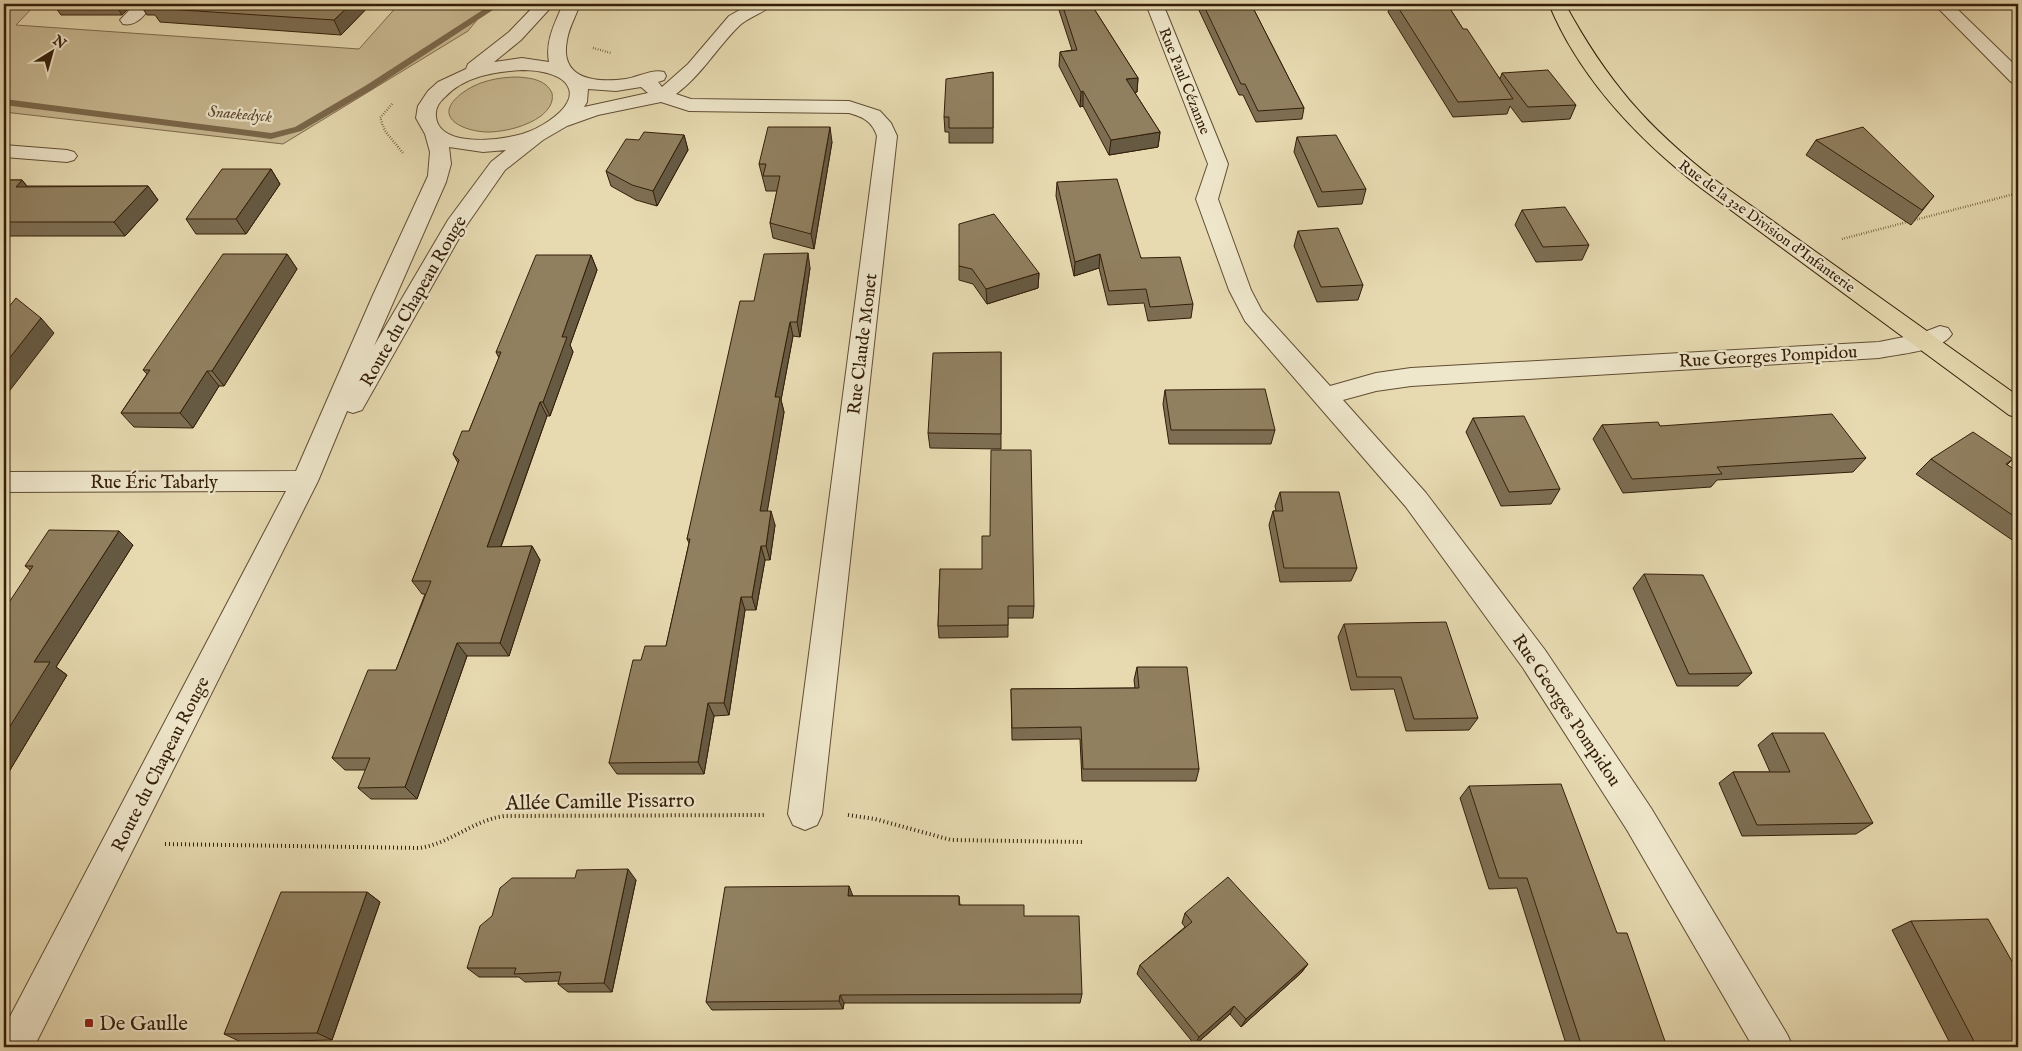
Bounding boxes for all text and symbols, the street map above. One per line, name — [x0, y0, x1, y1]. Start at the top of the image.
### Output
street label: Rue Paul Cézanne — [1154, 25, 1215, 137]
north arrow — [28, 28, 78, 78]
text: N — [48, 31, 69, 53]
water label: Snaekedyck — [207, 102, 273, 128]
street label: Rue de la 32e Division d'Infanterie — [1675, 156, 1859, 297]
street label: Route du Chapeau Rouge — [356, 212, 473, 391]
street label: Rue Claude Monet — [843, 272, 884, 416]
street label: Rue Georges Pompidou — [1678, 341, 1858, 374]
street label: Rue Éric Tabarly — [90, 470, 218, 495]
street label: Rue Georges Pompidou — [1506, 630, 1625, 791]
street label: Route du Chapeau Rouge — [107, 673, 216, 856]
street label: Allée Camille Pissarro — [504, 787, 695, 818]
place label: De Gaulle — [99, 1011, 188, 1038]
marker: De Gaulle — [83, 1017, 95, 1029]

